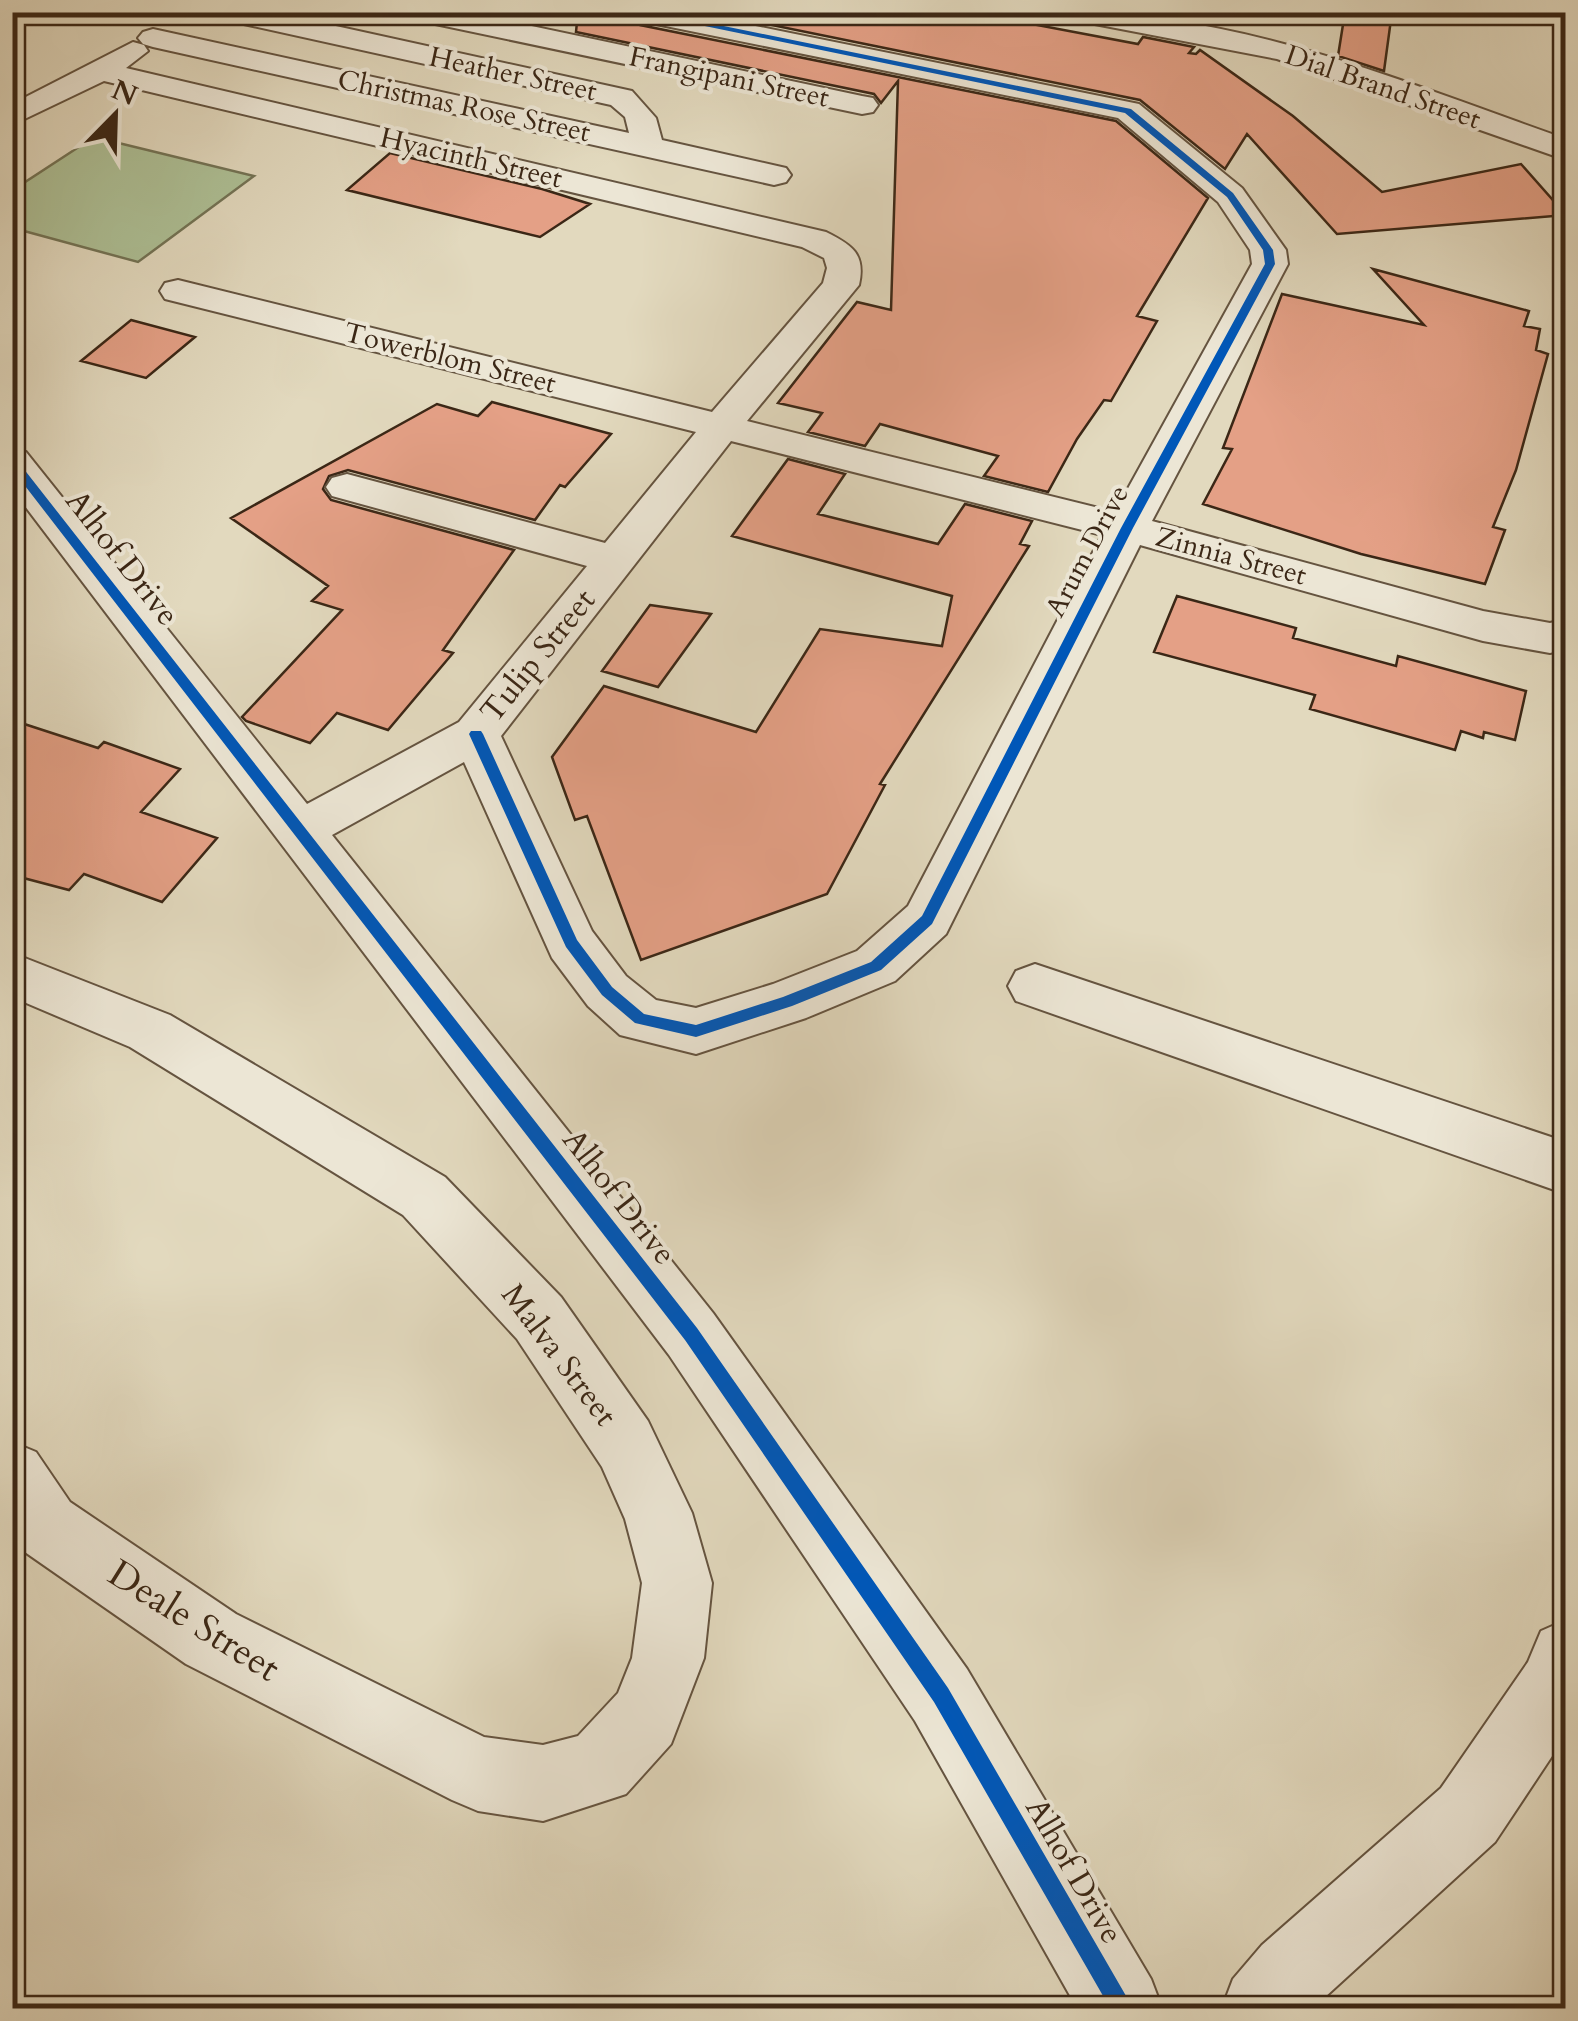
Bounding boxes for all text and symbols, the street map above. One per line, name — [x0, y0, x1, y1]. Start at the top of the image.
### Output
street label: Dial Brand Street — [1280, 36, 1486, 138]
street label: Frangipani Street — [626, 37, 833, 117]
street label: Heather Street — [426, 38, 600, 110]
street label: Christmas Rose Street — [334, 61, 594, 151]
north arrow — [65, 65, 165, 165]
text: N — [106, 71, 143, 115]
street label: Hyacinth Street — [376, 119, 566, 197]
street label: Towerblom Street — [340, 313, 560, 403]
street label: Arum Drive — [1036, 478, 1138, 624]
street label: Alhof Drive — [55, 481, 189, 635]
street label: Zinnia Street — [1151, 518, 1311, 594]
street label: Tulip Street — [470, 580, 606, 732]
street label: Alhof Drive — [552, 1120, 686, 1274]
street label: Malva Street — [491, 1275, 627, 1435]
street label: Deale Street — [98, 1548, 290, 1694]
street label: Alhof Drive — [1015, 1790, 1133, 1952]

